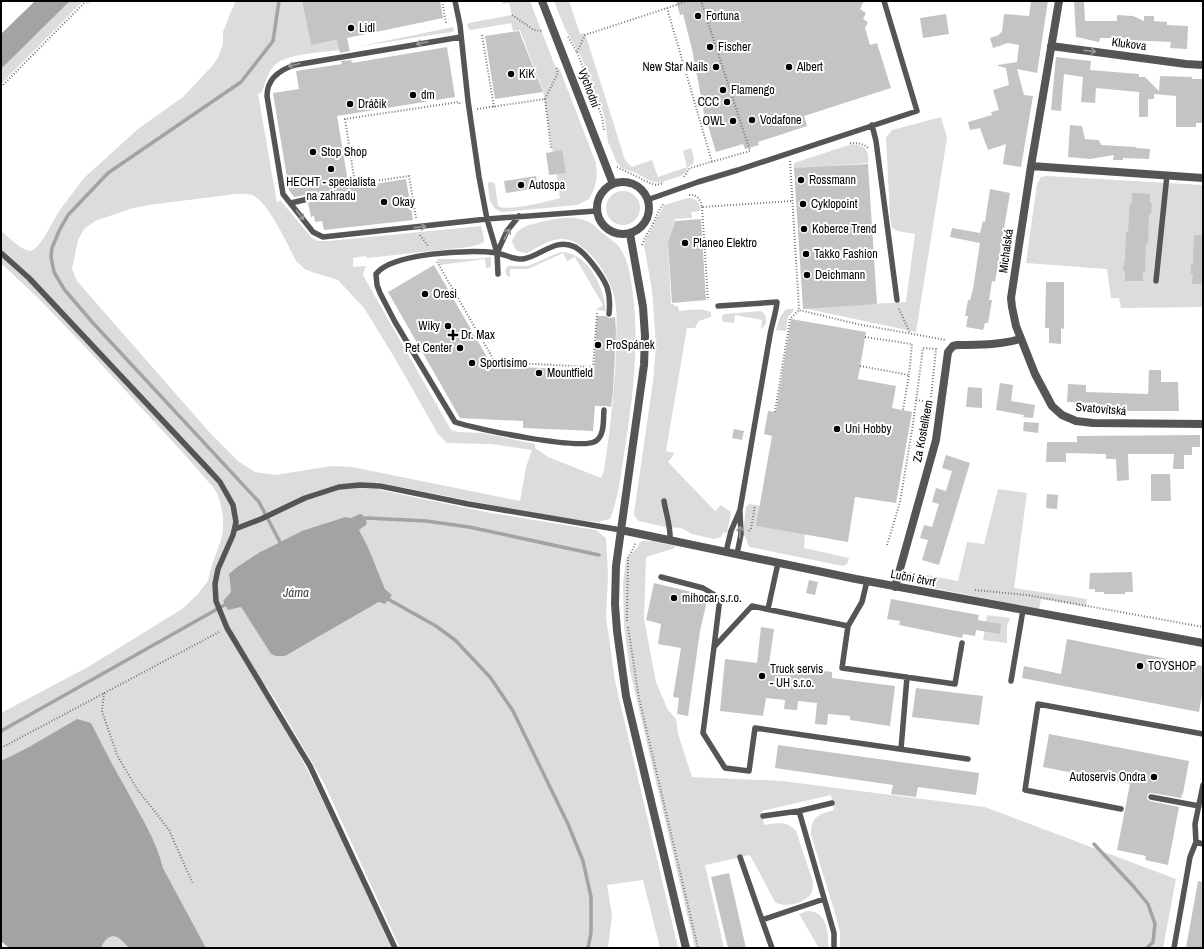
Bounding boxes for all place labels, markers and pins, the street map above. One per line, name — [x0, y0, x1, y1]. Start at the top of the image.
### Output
place label: Fortuna — [706, 8, 740, 24]
marker: Fortuna — [693, 11, 703, 21]
place label: Lidl — [359, 20, 375, 36]
marker: Lidl — [346, 23, 356, 33]
place label: Fischer — [718, 39, 752, 55]
marker: Fischer — [705, 42, 715, 52]
place label: New Star Nails — [642, 59, 708, 75]
place label: Albert — [796, 59, 823, 75]
marker: New Star Nails — [711, 62, 721, 72]
marker: Albert — [784, 62, 794, 72]
place label: KiK — [519, 66, 535, 82]
marker: KiK — [506, 69, 516, 79]
place label: Flamengo — [731, 82, 775, 98]
marker: Flamengo — [718, 85, 728, 95]
place label: dm — [421, 87, 435, 103]
marker: dm — [408, 90, 418, 100]
place label: CCC — [698, 94, 719, 110]
place label: Dráčik — [358, 96, 387, 112]
marker: CCC — [722, 97, 732, 107]
marker: Dráčik — [345, 99, 355, 109]
place label: Vodafone — [760, 112, 802, 128]
place label: OWL — [703, 113, 726, 129]
marker: Vodafone — [747, 115, 757, 125]
marker: OWL — [728, 116, 738, 126]
place label: Stop Shop — [321, 144, 367, 160]
marker: Stop Shop — [308, 147, 318, 157]
marker: HECHT - specialista na zahradu — [326, 164, 336, 174]
place label: Rossmann — [809, 172, 856, 188]
place label: HECHT - specialista na zahradu — [286, 174, 376, 204]
marker: Rossmann — [796, 175, 806, 185]
place label: Autospa — [528, 177, 566, 193]
marker: Autospa — [516, 180, 526, 190]
place label: Okay — [392, 194, 415, 210]
place label: Cyklopoint — [811, 196, 858, 212]
marker: Okay — [379, 197, 389, 207]
marker: Cyklopoint — [798, 199, 808, 209]
place label: Koberce Trend — [812, 221, 877, 237]
marker: Koberce Trend — [799, 224, 809, 234]
place label: Planeo Elektro — [693, 235, 757, 251]
marker: Planeo Elektro — [680, 238, 690, 248]
place label: Takko Fashion — [814, 246, 878, 262]
marker: Takko Fashion — [801, 249, 811, 259]
place label: Deichmann — [815, 267, 865, 283]
marker: Deichmann — [802, 270, 812, 280]
place label: Oresi — [433, 286, 457, 302]
marker: Oresi — [420, 289, 430, 299]
place label: Wiky — [418, 318, 440, 334]
marker: Wiky — [443, 321, 453, 331]
place label: Dr. Max — [461, 327, 495, 343]
marker: Dr. Max — [448, 330, 458, 340]
place label: ProSpánek — [606, 337, 655, 353]
place label: Pet Center — [405, 340, 453, 356]
marker: ProSpánek — [593, 340, 603, 350]
marker: Pet Center — [455, 343, 465, 353]
place label: Sportisimo — [480, 355, 528, 371]
marker: Sportisimo — [467, 358, 477, 368]
place label: Mountfield — [547, 365, 593, 381]
marker: Mountfield — [534, 368, 544, 378]
place label: Uni Hobby — [845, 421, 892, 437]
marker: Uni Hobby — [832, 424, 842, 434]
place label: mihocar s.r.o. — [682, 590, 742, 606]
marker: mihocar s.r.o. — [669, 593, 679, 603]
place label: TOYSHOP — [1148, 658, 1196, 674]
place label: Truck servis - UH s.r.o. — [770, 661, 823, 691]
marker: TOYSHOP — [1135, 661, 1145, 671]
marker: Truck servis - UH s.r.o. — [757, 671, 767, 681]
place label: Autoservis Ondra — [1068, 769, 1147, 785]
marker: Autoservis Ondra — [1149, 772, 1159, 782]

